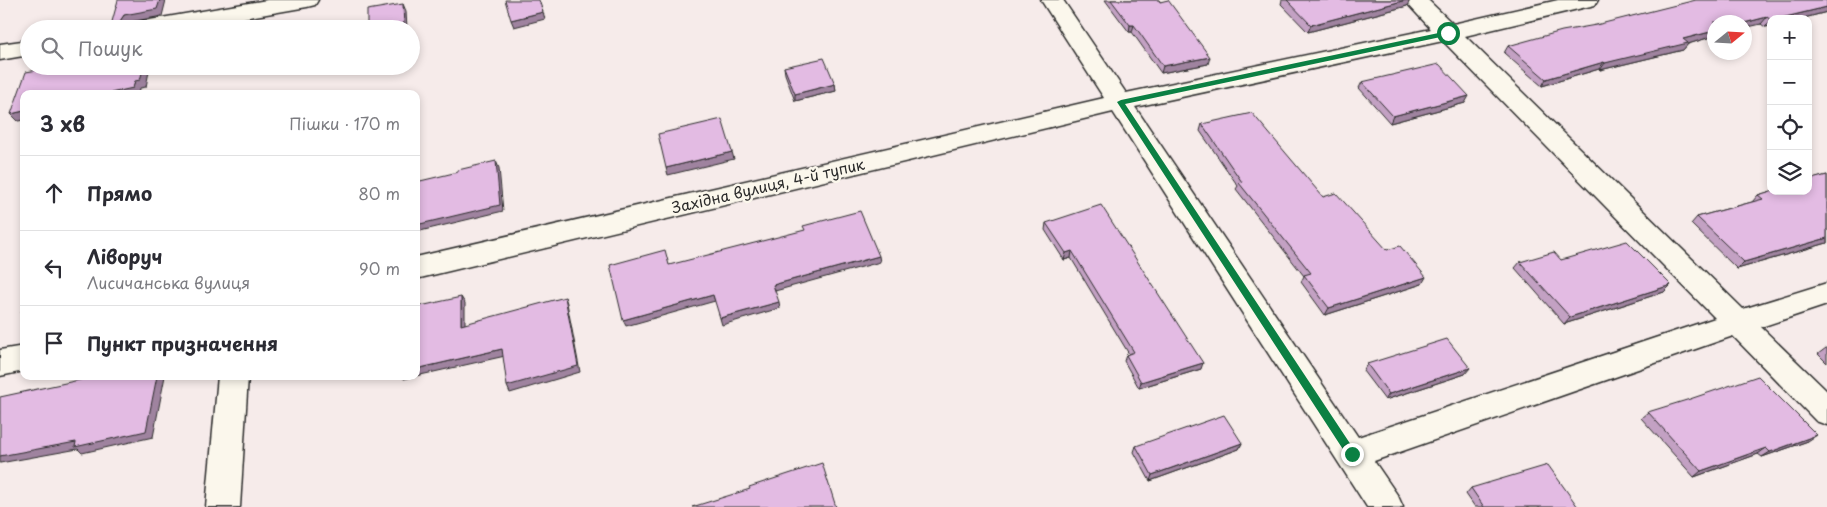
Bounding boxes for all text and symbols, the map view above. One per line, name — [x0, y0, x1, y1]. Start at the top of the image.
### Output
north arrow — [1707, 15, 1752, 60]
map controls — [1767, 15, 1812, 195]
button: + — [1767, 15, 1812, 60]
search box — [20, 20, 420, 75]
route start — [1437, 22, 1460, 45]
icon: search — [38, 34, 66, 62]
text: Пошук — [78, 34, 143, 62]
button: − — [1767, 60, 1812, 105]
button: locate — [1767, 105, 1812, 150]
text: 3 хв — [40, 107, 85, 139]
text: Пішки · 170 m — [289, 111, 400, 135]
button: layers — [1767, 150, 1812, 195]
street label: Західна вулиця, 4-й тупик — [669, 152, 867, 218]
icon: ahead — [40, 179, 68, 207]
text: Прямо — [87, 179, 152, 207]
text: 80 m — [358, 181, 400, 205]
text: Ліворуч — [87, 242, 163, 270]
icon: left — [40, 254, 68, 282]
text: 90 m — [359, 256, 400, 280]
text: Лисичанська вулиця — [87, 270, 250, 294]
icon: arrive — [40, 329, 68, 357]
text: Пункт призначення — [87, 329, 278, 357]
route end — [1341, 443, 1364, 466]

